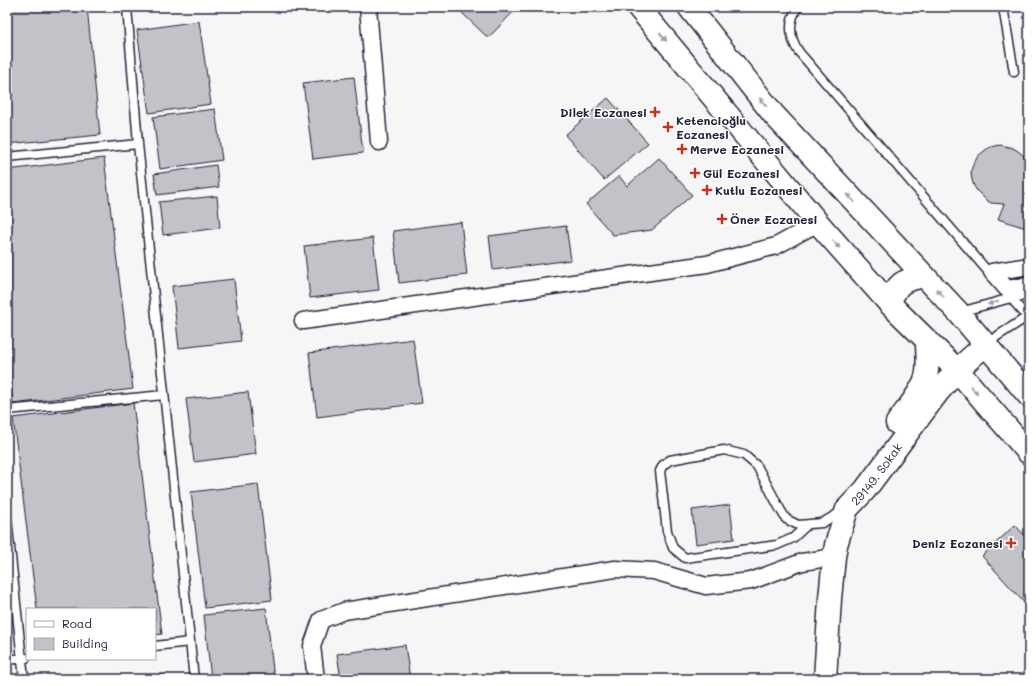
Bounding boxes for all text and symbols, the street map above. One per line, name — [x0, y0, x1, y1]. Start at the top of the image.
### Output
one-way arrow — [659, 32, 668, 43]
one-way arrow — [759, 96, 768, 107]
place label: Dilek Eczanesi — [560, 104, 647, 120]
marker: Dilek Eczanesi — [650, 107, 660, 117]
place label: Ketencioğlu Eczanesi — [676, 112, 746, 142]
marker: Ketencioğlu Eczanesi — [663, 122, 673, 132]
place label: Merve Eczanesi — [690, 141, 784, 157]
marker: Merve Eczanesi — [677, 144, 687, 154]
place label: Gül Eczanesi — [703, 165, 780, 181]
marker: Gül Eczanesi — [690, 168, 700, 178]
place label: Kutlu Eczanesi — [715, 182, 803, 198]
marker: Kutlu Eczanesi — [702, 185, 712, 195]
one-way arrow — [846, 193, 856, 203]
place label: Öner Eczanesi — [730, 211, 818, 227]
marker: Öner Eczanesi — [717, 214, 727, 224]
one-way arrow — [832, 239, 841, 249]
one-way arrow — [935, 288, 944, 298]
one-way arrow — [987, 300, 999, 306]
one-way arrow — [969, 384, 978, 395]
street label: 29149. Sokak — [847, 439, 906, 508]
place label: Deniz Eczanesi — [912, 535, 1003, 551]
marker: Deniz Eczanesi — [1006, 538, 1016, 548]
legend — [26, 608, 156, 660]
text: Road — [62, 615, 92, 631]
text: Building — [62, 635, 108, 651]

